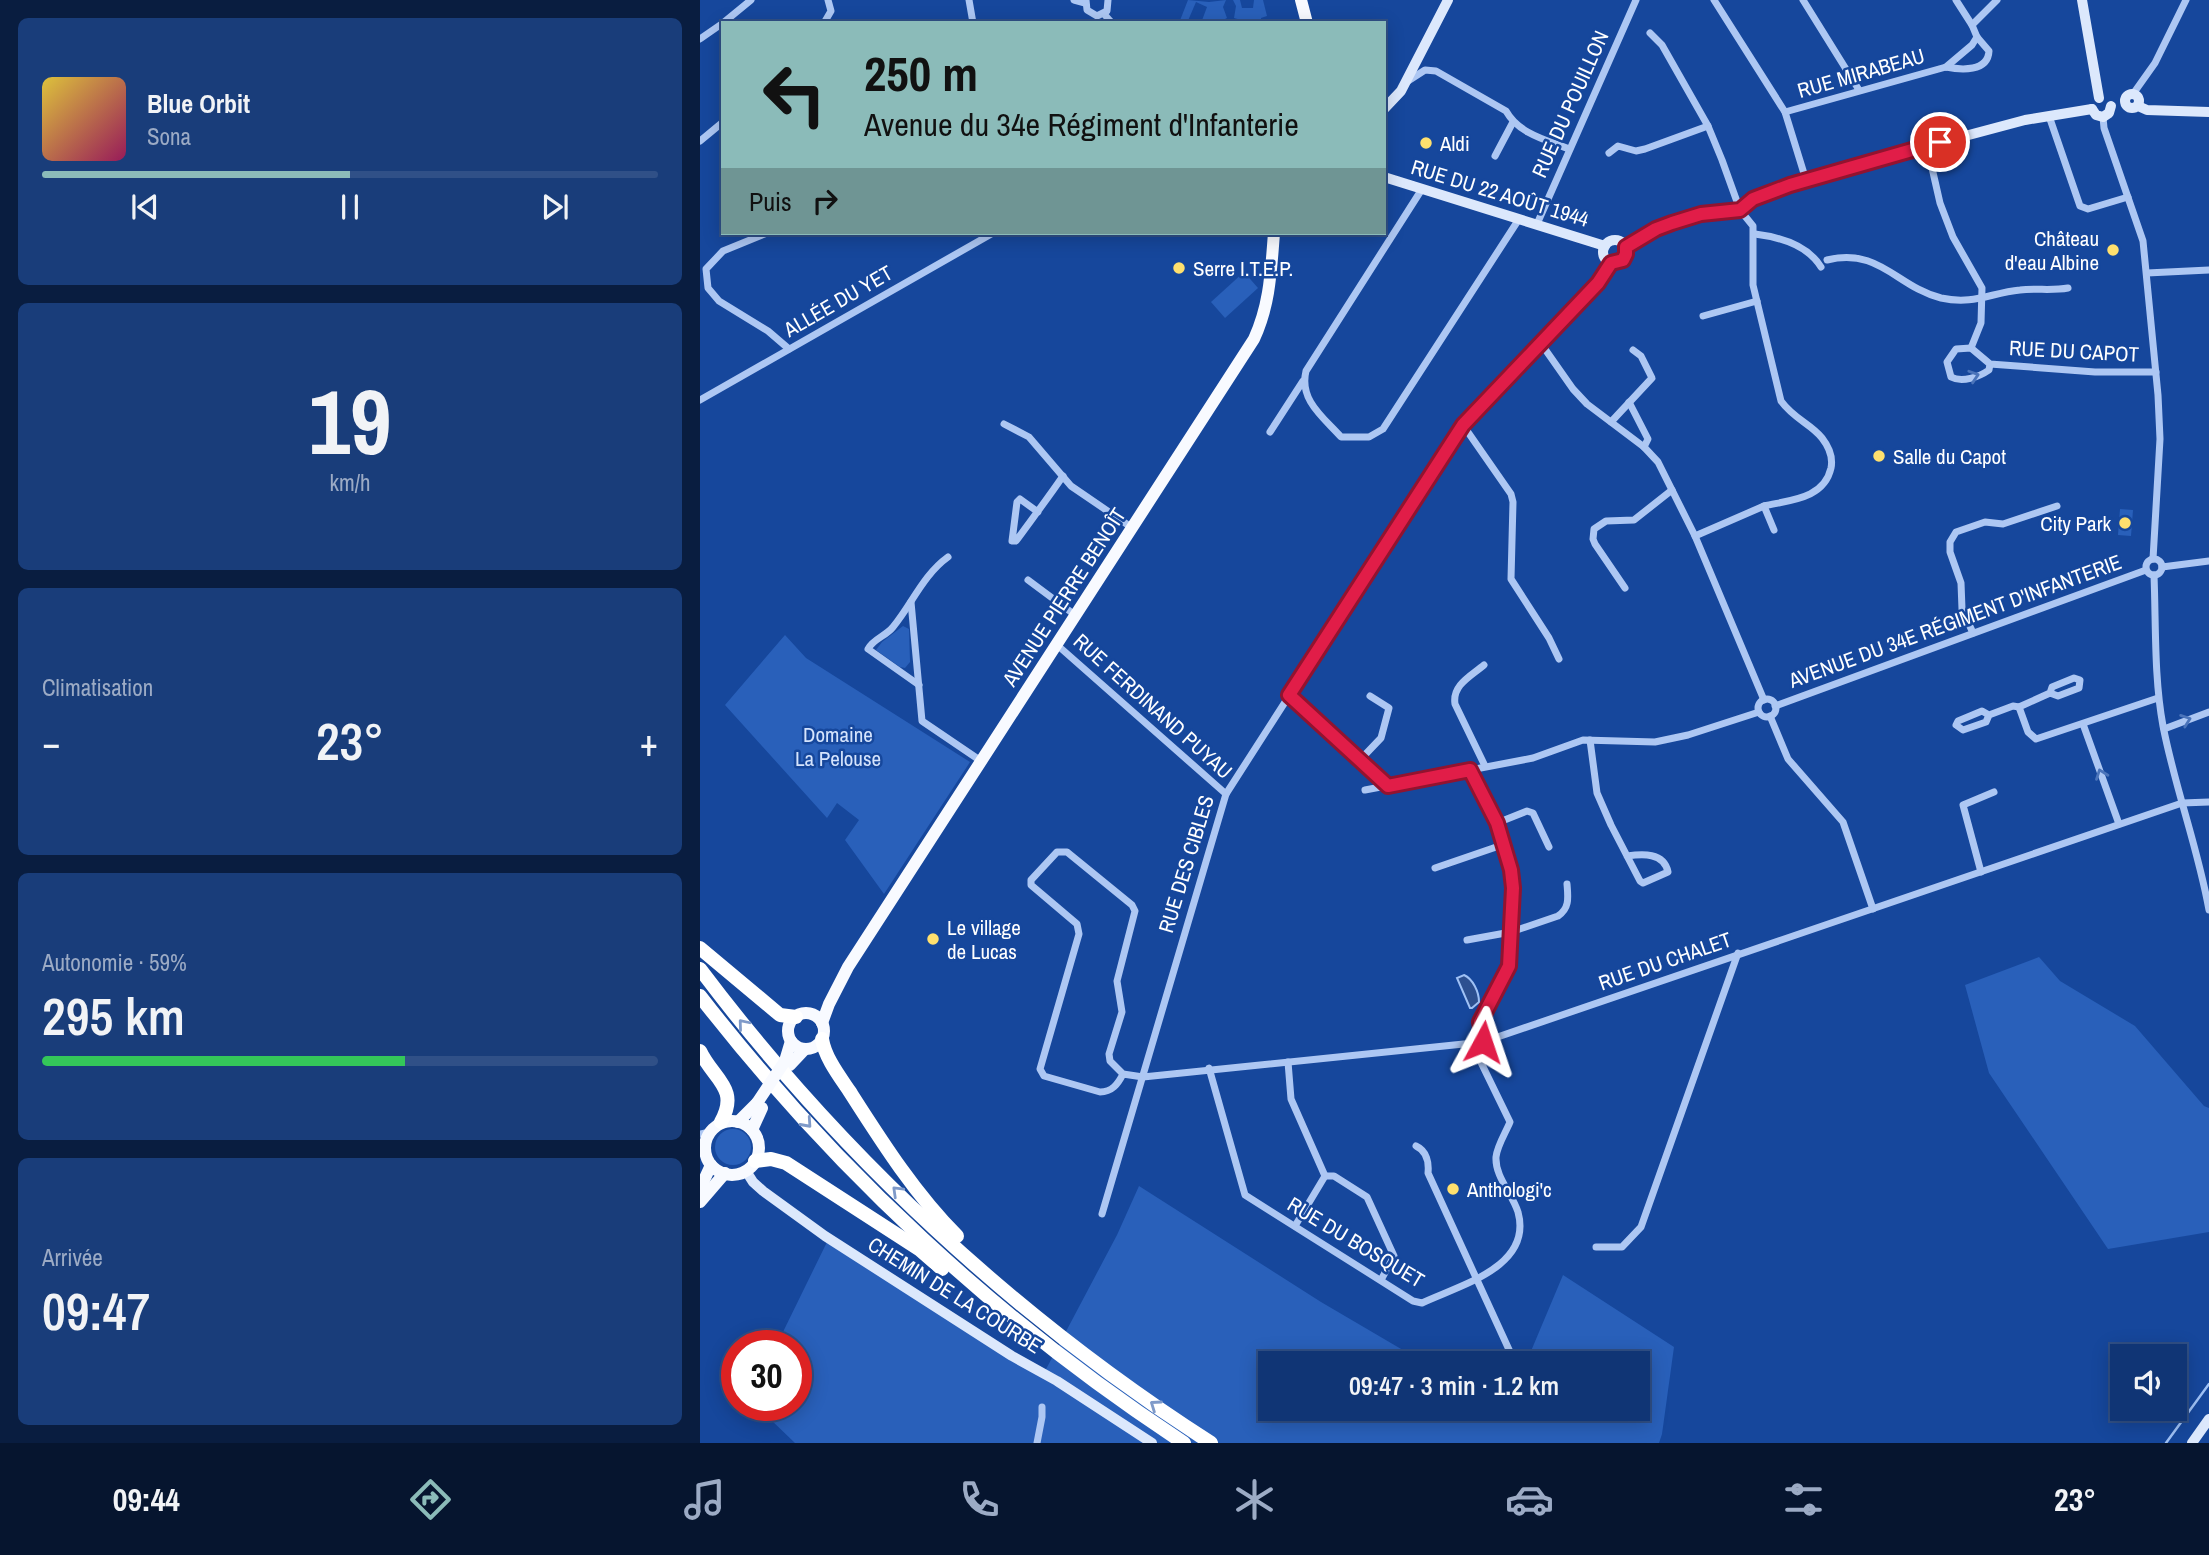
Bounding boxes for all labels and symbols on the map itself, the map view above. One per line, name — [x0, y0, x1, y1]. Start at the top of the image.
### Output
street label: RUE DU POUILLON — [1525, 26, 1615, 182]
street label: RUE MIRABEAU — [1794, 41, 1928, 105]
pin — [1910, 112, 1970, 172]
place label: Aldi — [1439, 129, 1470, 158]
marker: Aldi — [1418, 135, 1434, 151]
street label: RUE DU 22 AOÛT 1944 — [1408, 152, 1593, 234]
place label: Château d'eau Albine — [2005, 224, 2099, 277]
marker: Château d'eau Albine — [2105, 242, 2121, 258]
place label: Serre I.T.E.P. — [1193, 254, 1293, 283]
street label: ALLÉE DU YET — [777, 258, 898, 344]
marker: Serre I.T.E.P. — [1171, 260, 1187, 276]
street label: RUE DU CAPOT — [2008, 333, 2140, 369]
one-way arrow — [1968, 370, 1980, 384]
place label: Salle du Capot — [1893, 442, 2006, 471]
marker: Salle du Capot — [1871, 448, 1887, 464]
street label: AVENUE PIERRE BENOÎT — [995, 502, 1133, 693]
place label: City Park — [2040, 509, 2111, 538]
marker: City Park — [2117, 515, 2133, 531]
street label: AVENUE DU 34E RÉGIMENT D'INFANTERIE — [1784, 547, 2125, 695]
street label: RUE FERDINAND PUYAU — [1067, 627, 1239, 785]
one-way arrow — [2180, 715, 2192, 729]
park label: Domaine La Pelouse — [795, 720, 881, 773]
one-way arrow — [2095, 769, 2109, 781]
street label: RUE DES CIBLES — [1151, 792, 1221, 936]
place label: Le village de Lucas — [947, 913, 1021, 966]
street label: RUE DU CHALET — [1595, 925, 1736, 997]
marker: Le village de Lucas — [925, 931, 941, 947]
position arrow — [1446, 1005, 1520, 1079]
one-way arrow — [739, 1019, 751, 1032]
one-way arrow — [799, 1115, 811, 1128]
place label: Anthologi'c — [1466, 1175, 1552, 1204]
marker: Anthologi'c — [1445, 1181, 1461, 1197]
one-way arrow — [892, 1187, 905, 1200]
street label: RUE DU BOSQUET — [1282, 1190, 1430, 1295]
street label: CHEMIN DE LA COURBE — [863, 1230, 1047, 1360]
speed limit sign: 30 — [721, 1330, 812, 1421]
one-way arrow — [1150, 1401, 1163, 1413]

